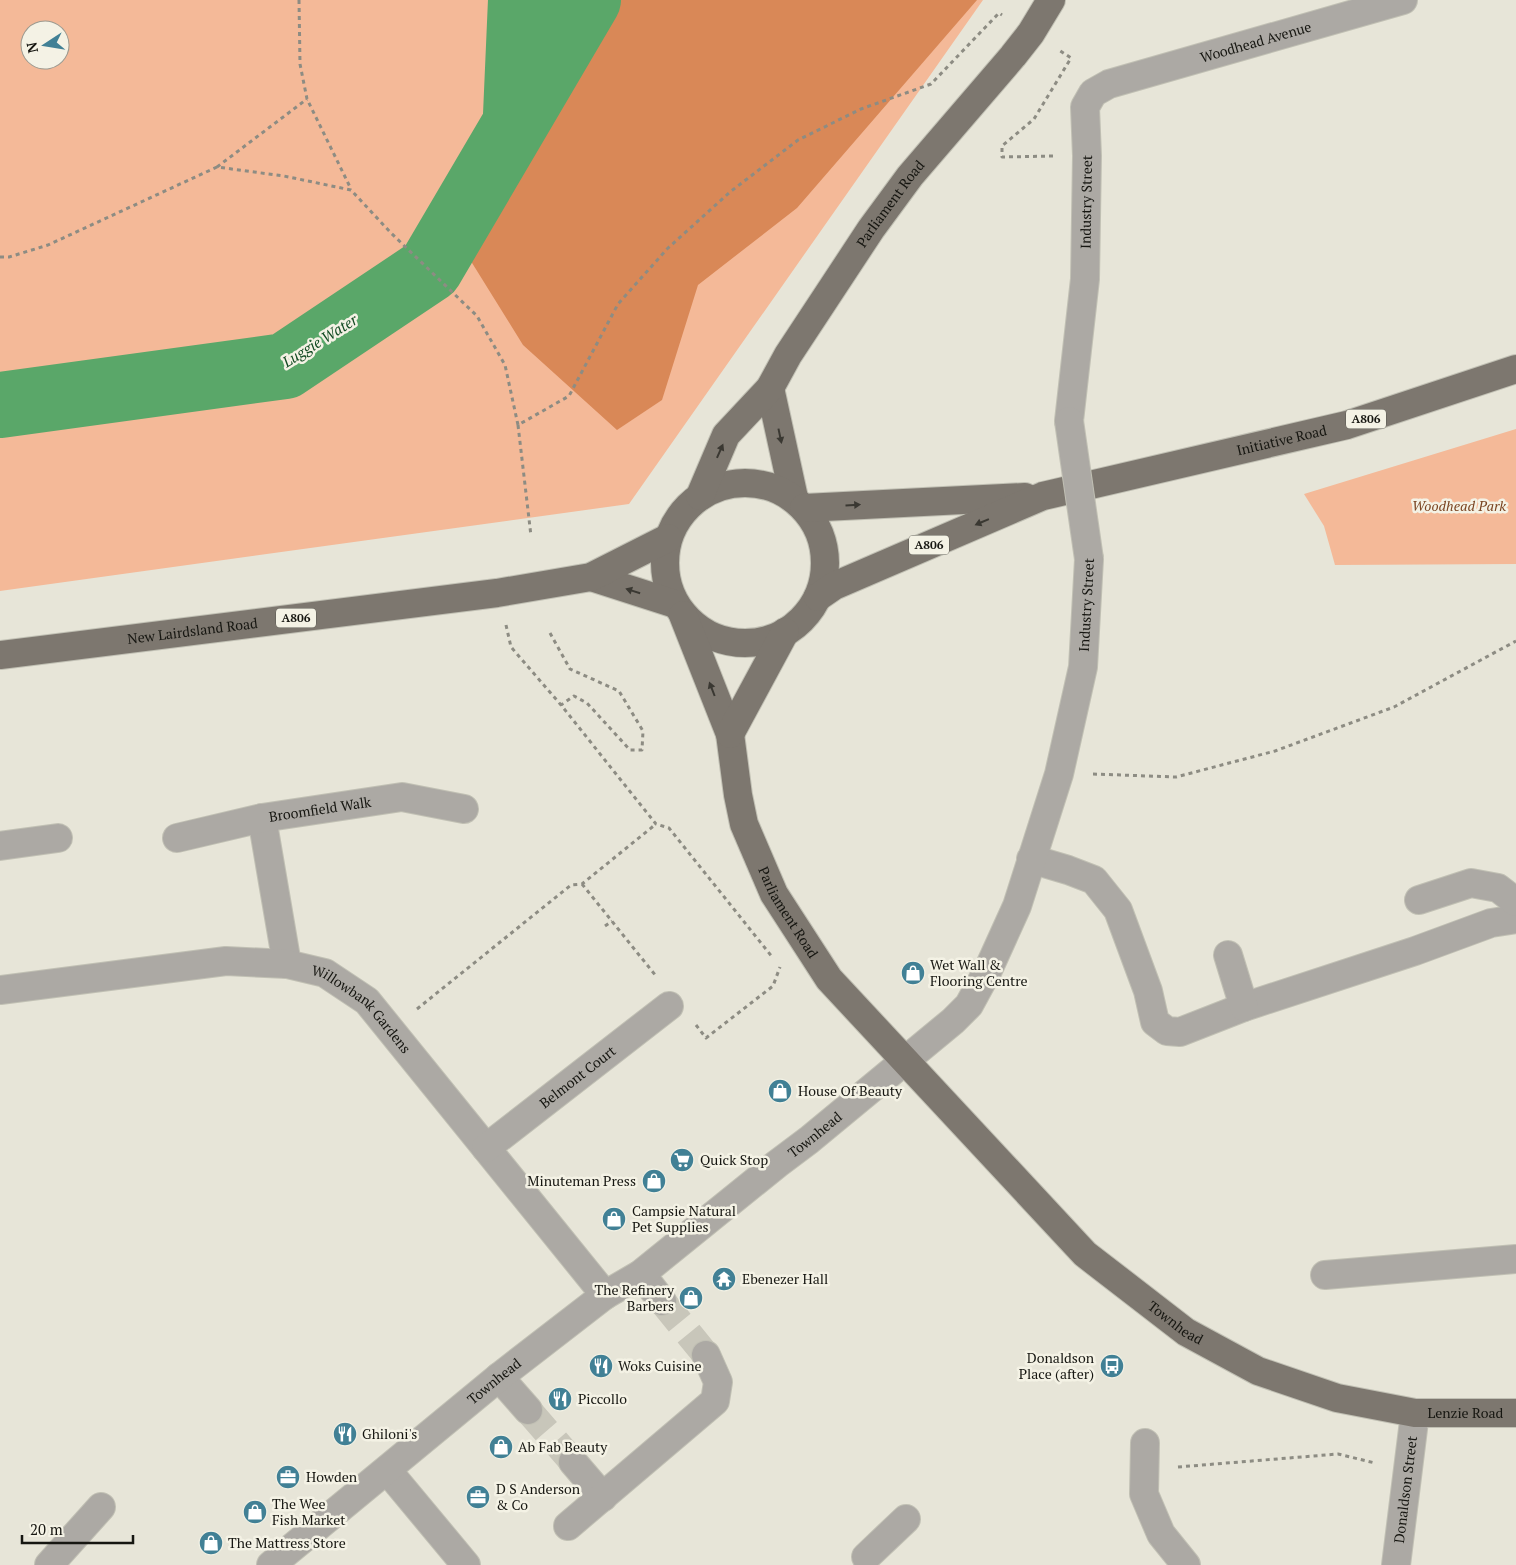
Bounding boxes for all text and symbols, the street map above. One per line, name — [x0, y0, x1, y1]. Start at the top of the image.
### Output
street label: Woodhead Avenue — [1198, 17, 1313, 66]
north arrow — [20, 20, 70, 70]
text: N — [21, 40, 42, 55]
street label: Industry Street — [1075, 154, 1096, 249]
street label: Parliament Road — [852, 156, 929, 251]
water label: Luggie Water — [277, 309, 362, 372]
road number: A806 — [1346, 409, 1386, 428]
street label: Initiative Road — [1235, 420, 1329, 459]
one-way arrow — [777, 429, 785, 445]
one-way arrow — [716, 444, 724, 458]
park label: Woodhead Park — [1412, 496, 1506, 515]
one-way arrow — [845, 501, 861, 509]
one-way arrow — [975, 519, 989, 527]
road number: A806 — [909, 536, 949, 554]
street label: Industry Street — [1074, 557, 1098, 652]
one-way arrow — [626, 586, 641, 594]
road number: A806 — [276, 608, 316, 628]
street label: New Lairdsland Road — [126, 613, 259, 648]
one-way arrow — [708, 681, 715, 696]
street label: Broomfield Walk — [268, 792, 373, 826]
street label: Parliament Road — [754, 863, 823, 962]
place label: Wet Wall & Flooring Centre — [930, 955, 1028, 990]
street label: Willowbank Gardens — [310, 960, 416, 1057]
shop icon: Wet Wall & Flooring Centre — [900, 960, 926, 986]
street label: Belmont Court — [535, 1040, 620, 1112]
shop icon: House Of Beauty — [767, 1078, 793, 1104]
place label: House Of Beauty — [798, 1081, 903, 1100]
street label: Townhead — [784, 1107, 846, 1162]
supermarket icon: Quick Stop — [669, 1147, 695, 1173]
place label: Quick Stop — [700, 1150, 768, 1169]
shop icon: Minuteman Press — [641, 1168, 667, 1194]
place label: Minuteman Press — [527, 1171, 636, 1190]
place label: Campsie Natural Pet Supplies — [632, 1201, 736, 1236]
shop icon: Campsie Natural Pet Supplies — [601, 1206, 627, 1232]
temple icon: Ebenezer Hall — [711, 1266, 737, 1292]
place label: Ebenezer Hall — [742, 1269, 828, 1288]
place label: The Refinery Barbers — [595, 1280, 675, 1315]
shop icon: The Refinery Barbers — [678, 1285, 704, 1311]
street label: Townhead — [1144, 1296, 1207, 1349]
place label: Donaldson Place (after) — [1019, 1348, 1095, 1383]
street label: Townhead — [463, 1353, 525, 1408]
restaurant icon: Woks Cuisine — [588, 1353, 614, 1379]
bus stop icon: Donaldson Place (after) — [1099, 1353, 1125, 1379]
place label: Woks Cuisine — [618, 1356, 702, 1375]
restaurant icon: Piccollo — [547, 1386, 573, 1412]
place label: Piccollo — [578, 1389, 627, 1408]
street label: Lenzie Road — [1427, 1403, 1504, 1422]
restaurant icon: Ghiloni's — [332, 1421, 358, 1447]
place label: Ghiloni's — [362, 1424, 417, 1443]
shop icon: Ab Fab Beauty — [488, 1434, 514, 1460]
street label: Donaldson Street — [1389, 1434, 1421, 1544]
place label: Ab Fab Beauty — [518, 1437, 608, 1456]
office icon: Howden — [275, 1464, 301, 1490]
place label: Howden — [306, 1467, 358, 1486]
place label: D S Anderson & Co — [496, 1479, 581, 1514]
office icon: D S Anderson & Co — [465, 1484, 491, 1510]
place label: The Wee Fish Market — [272, 1494, 346, 1529]
shop icon: The Wee Fish Market — [242, 1499, 268, 1525]
scale bar — [22, 1512, 134, 1544]
text: 20 m — [30, 1519, 63, 1539]
shop icon: The Mattress Store — [198, 1530, 224, 1556]
place label: The Mattress Store — [228, 1533, 346, 1552]

